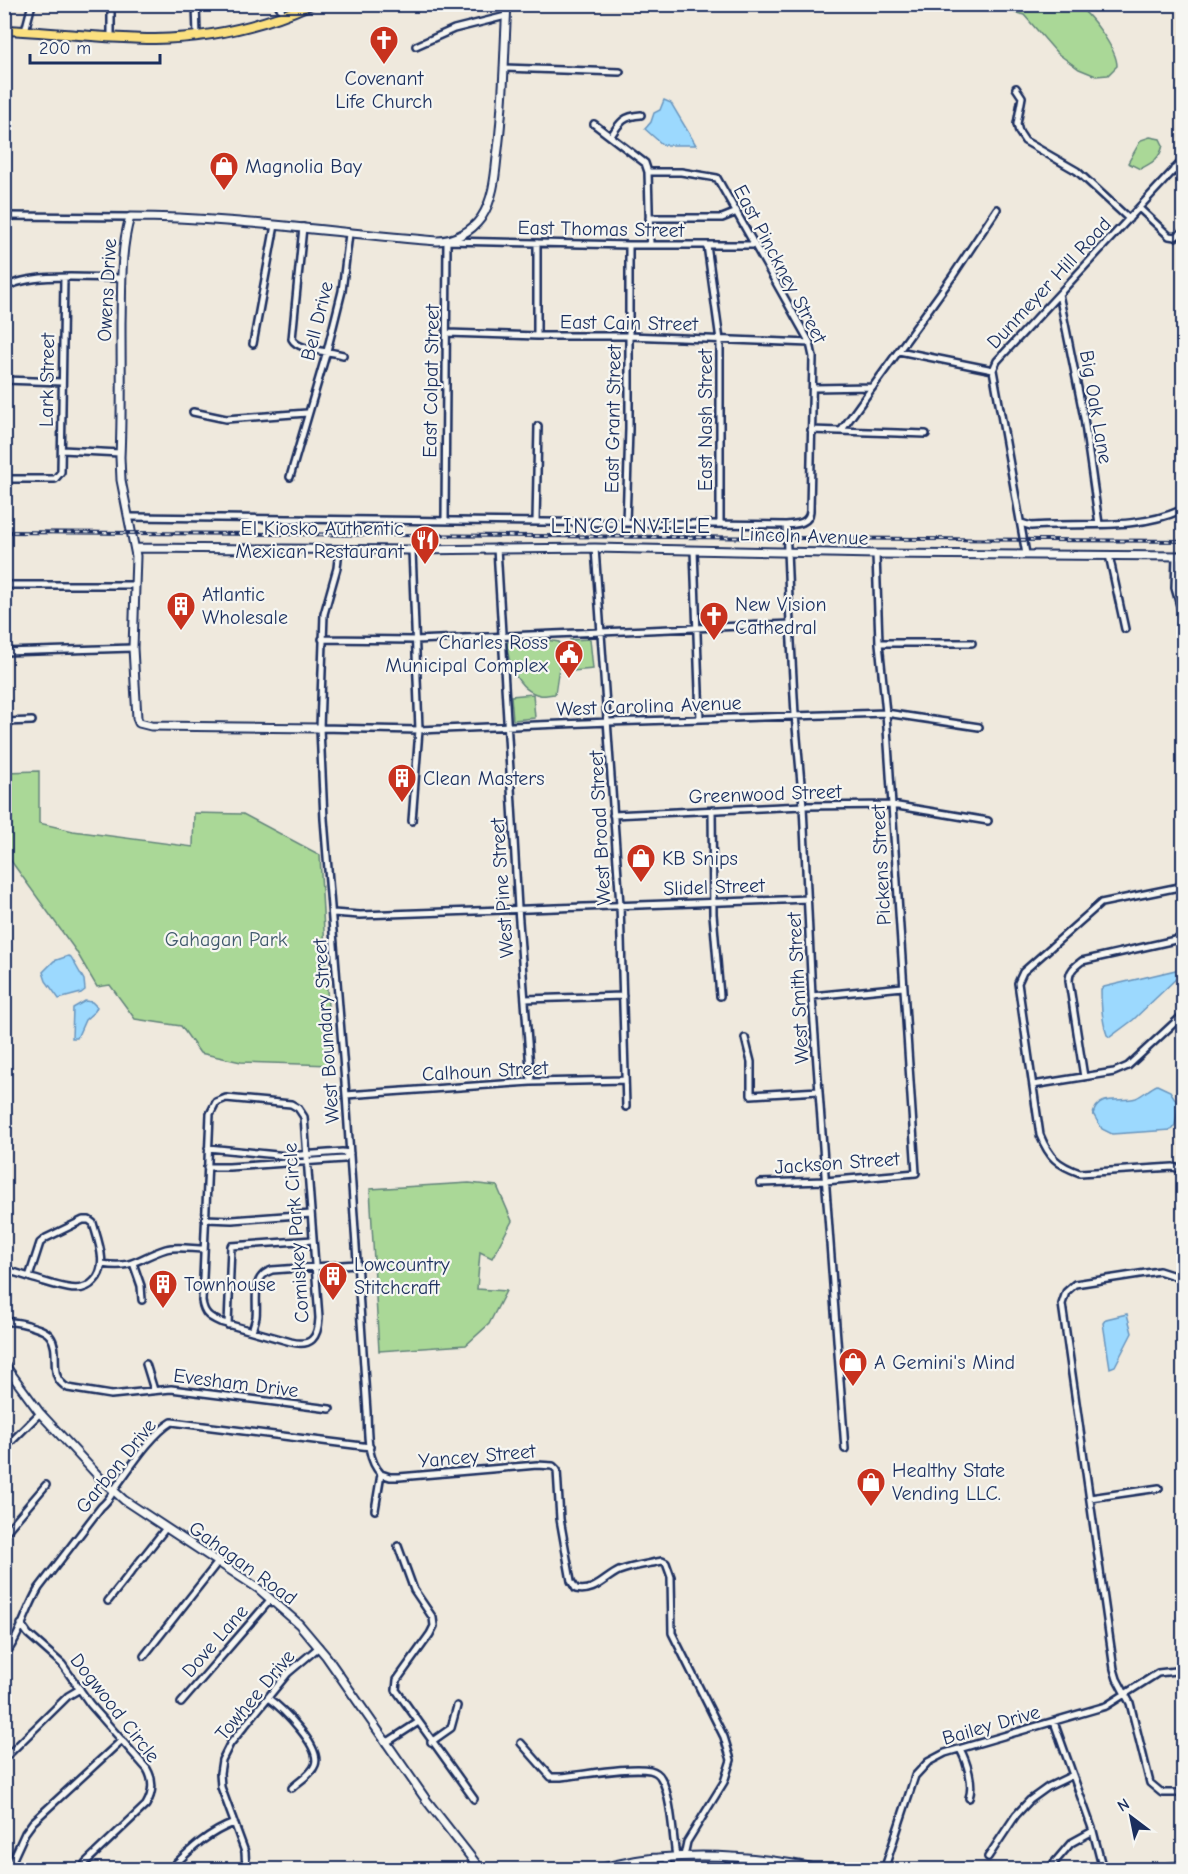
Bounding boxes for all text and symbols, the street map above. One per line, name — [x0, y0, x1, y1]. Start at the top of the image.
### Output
church icon: Covenant Life Church — [368, 24, 400, 66]
scale bar — [30, 27, 160, 65]
text: 200 m — [39, 38, 91, 59]
place label: Covenant Life Church — [335, 67, 433, 113]
shop icon: Magnolia Bay — [208, 150, 240, 192]
place label: Magnolia Bay — [245, 155, 362, 178]
street label: East Pinckney Street — [729, 181, 832, 348]
street label: Dunmeyer Hill Road — [982, 213, 1116, 353]
street label: East Thomas Street — [517, 216, 686, 242]
street label: Owens Drive — [93, 238, 121, 342]
street label: Bell Drive — [296, 279, 338, 363]
street label: East Colpat Street — [418, 303, 444, 458]
street label: East Cain Street — [560, 310, 699, 336]
street label: Lark Street — [35, 331, 59, 427]
street label: East Grant Street — [600, 343, 626, 494]
street label: East Nash Street — [694, 348, 717, 491]
street label: Big Oak Lane — [1075, 348, 1117, 466]
district label: LINCOLNVILLE — [551, 513, 711, 539]
place label: El Kiosko Authentic Mexican Restaurant — [235, 517, 405, 563]
street label: Lincoln Avenue — [739, 522, 869, 550]
restaurant icon: El Kiosko Authentic Mexican Restaurant — [409, 524, 441, 566]
place label: Atlantic Wholesale — [202, 583, 288, 629]
building icon: Atlantic Wholesale — [165, 590, 197, 632]
place label: New Vision Cathedral — [735, 593, 827, 639]
church icon: New Vision Cathedral — [698, 600, 730, 642]
place label: Charles Ross Municipal Complex — [385, 631, 549, 677]
public building icon: Charles Ross Municipal Complex — [553, 638, 585, 680]
street label: West Carolina Avenue — [556, 691, 742, 721]
street label: West Broad Street — [584, 749, 616, 906]
building icon: Clean Masters — [386, 762, 418, 804]
place label: Clean Masters — [423, 767, 545, 790]
street label: Greenwood Street — [688, 780, 843, 808]
street label: Pickens Street — [866, 803, 896, 926]
street label: West Pine Street — [486, 816, 518, 959]
shop icon: KB Snips — [625, 842, 657, 884]
place label: KB Snips — [662, 847, 738, 870]
street label: Slidel Street — [663, 874, 767, 900]
street label: West Smith Street — [782, 910, 813, 1065]
park label: Gahagan Park — [165, 928, 288, 951]
street label: West Boundary Street — [308, 936, 344, 1124]
street label: Calhoun Street — [421, 1056, 550, 1086]
street label: Comiskey Park Circle — [278, 1142, 314, 1324]
street label: Jackson Street — [774, 1147, 902, 1179]
place label: Lowcountry Stitchcraft — [354, 1253, 450, 1299]
building icon: Lowcountry Stitchcraft — [317, 1260, 349, 1302]
building icon: Townhouse — [147, 1268, 179, 1310]
place label: Townhouse — [184, 1273, 276, 1296]
shop icon: A Gemini's Mind — [837, 1346, 869, 1388]
place label: A Gemini's Mind — [874, 1351, 1015, 1374]
street label: Evesham Drive — [172, 1364, 300, 1402]
street label: Garbon Drive — [71, 1414, 161, 1518]
street label: Yancey Street — [418, 1439, 538, 1473]
place label: Healthy State Vending LLC. — [892, 1459, 1005, 1505]
shop icon: Healthy State Vending LLC. — [855, 1466, 887, 1508]
street label: Gahagan Road — [185, 1516, 301, 1610]
street label: Dove Lane — [177, 1600, 253, 1682]
street label: Towhee Drive — [210, 1645, 300, 1745]
street label: Dogwood Circle — [65, 1649, 165, 1767]
street label: Bailey Drive — [940, 1700, 1042, 1750]
north arrow — [1101, 1787, 1161, 1847]
text: N — [1114, 1795, 1133, 1816]

